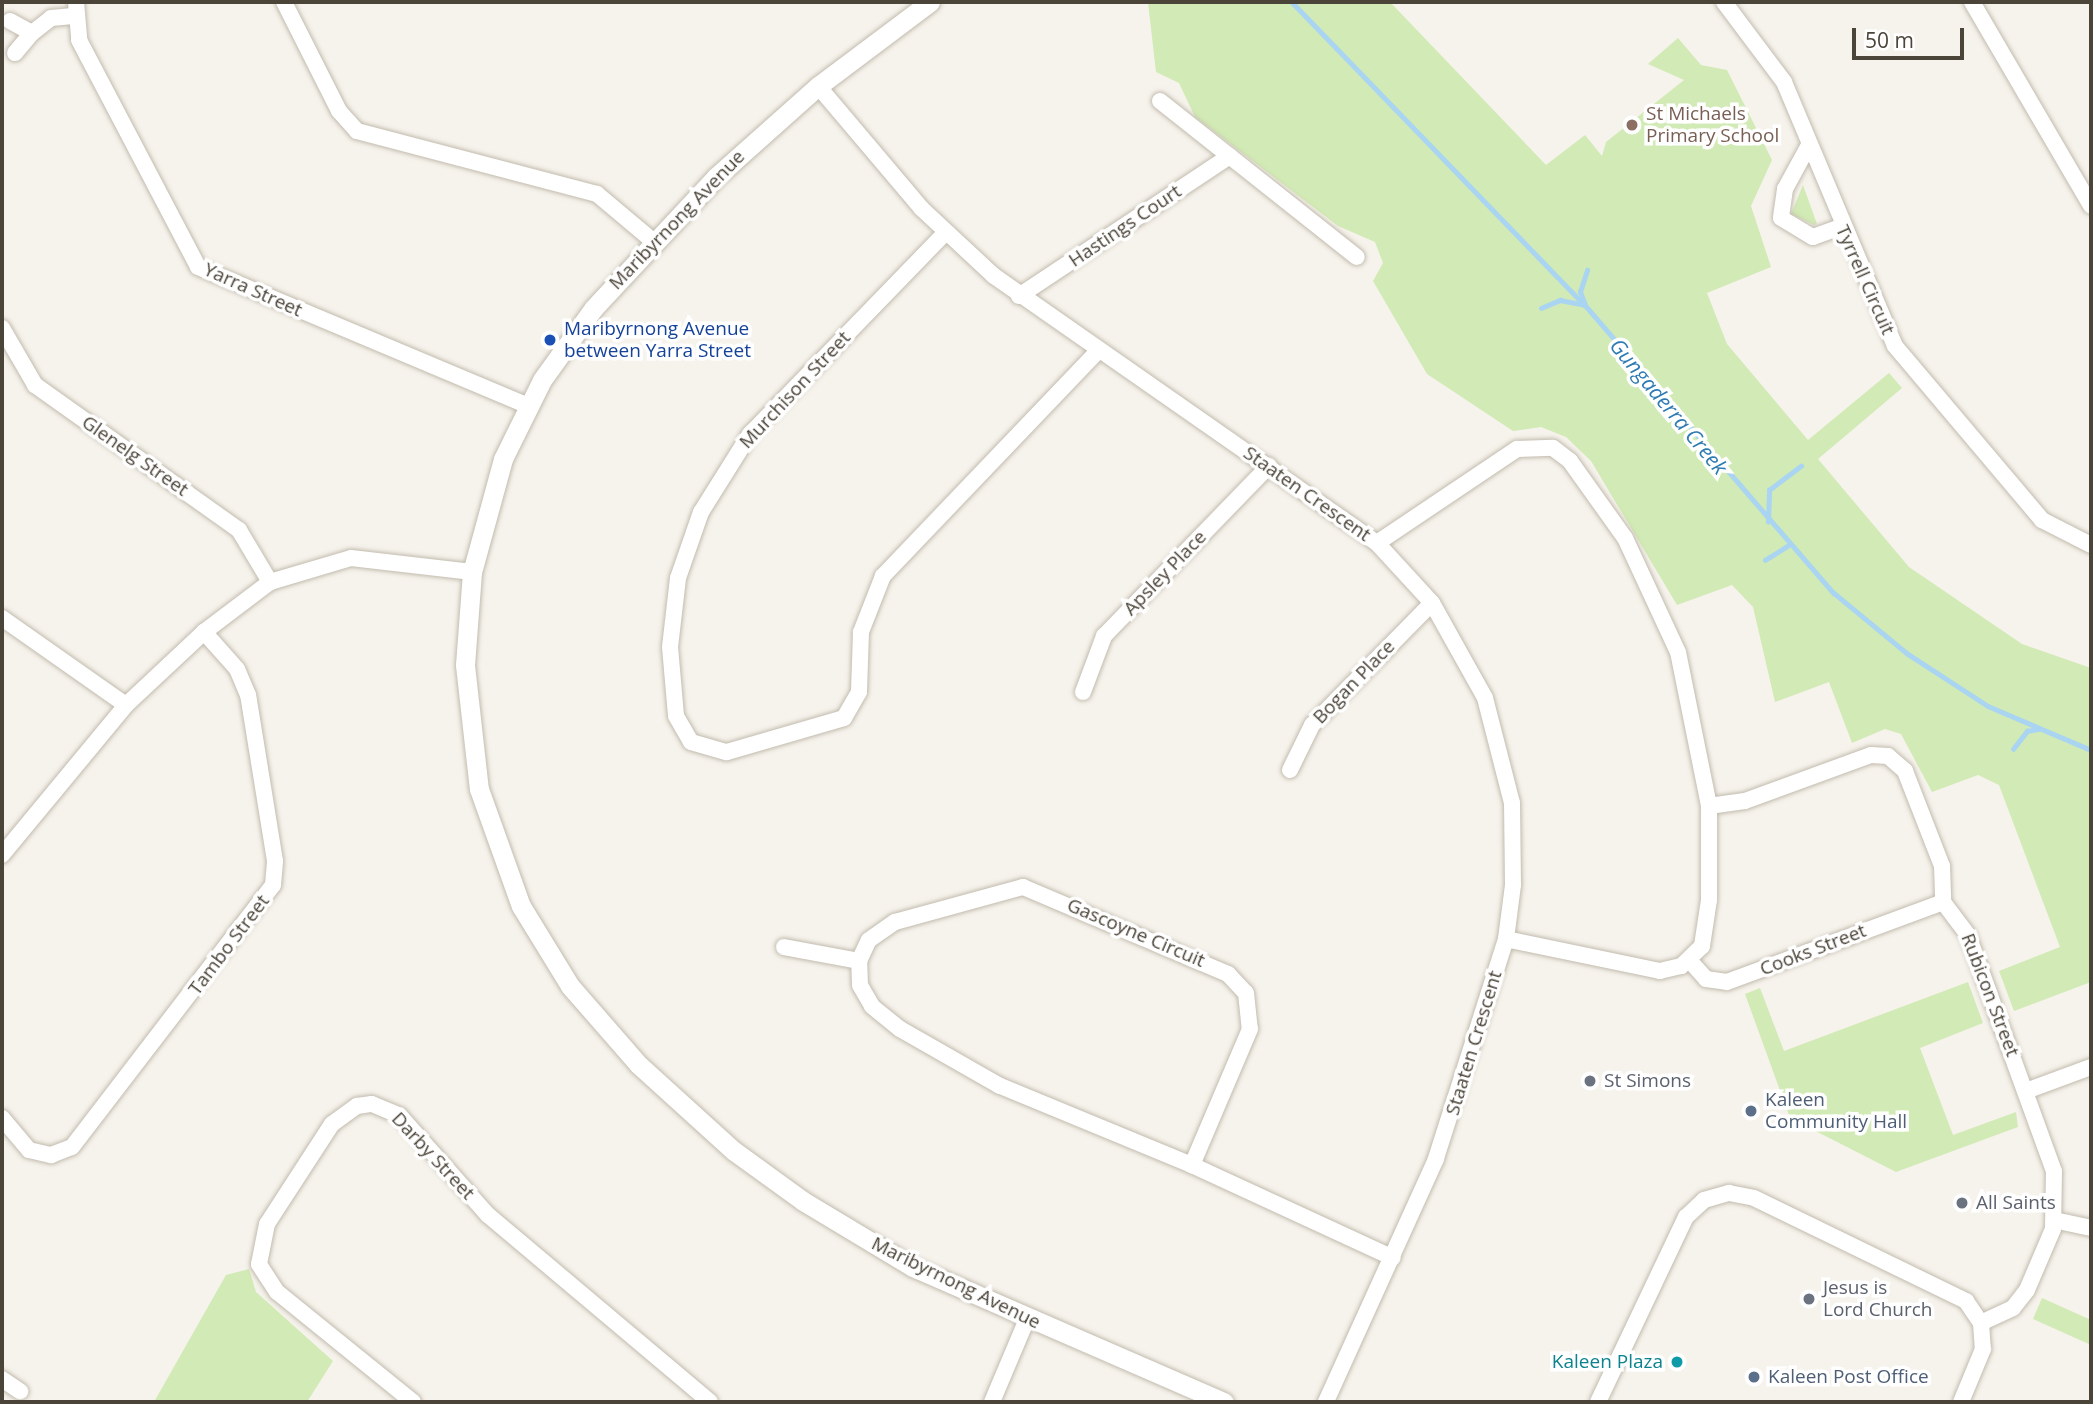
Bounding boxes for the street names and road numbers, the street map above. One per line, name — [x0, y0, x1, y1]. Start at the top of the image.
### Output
street label: Maribyrnong Avenue — [604, 145, 750, 295]
street label: Hastings Court — [1064, 180, 1186, 272]
street label: Tyrrell Circuit — [1831, 222, 1899, 338]
street label: Yarra Street — [200, 258, 306, 322]
street label: Murchison Street — [735, 327, 855, 453]
street label: Glenelg Street — [77, 411, 193, 501]
street label: Staaten Crescent — [1239, 442, 1375, 546]
street label: Apsley Place — [1119, 526, 1211, 620]
street label: Bogan Place — [1308, 635, 1400, 729]
street label: Tambo Street — [184, 890, 274, 1000]
street label: Gascoyne Circuit — [1064, 894, 1208, 972]
street label: Cooks Street — [1757, 919, 1869, 981]
street label: Rubicon Street — [1956, 930, 2024, 1060]
street label: Staaten Crescent — [1441, 968, 1507, 1118]
street label: Darby Street — [387, 1108, 479, 1204]
street label: Maribyrnong Avenue — [868, 1232, 1044, 1334]

